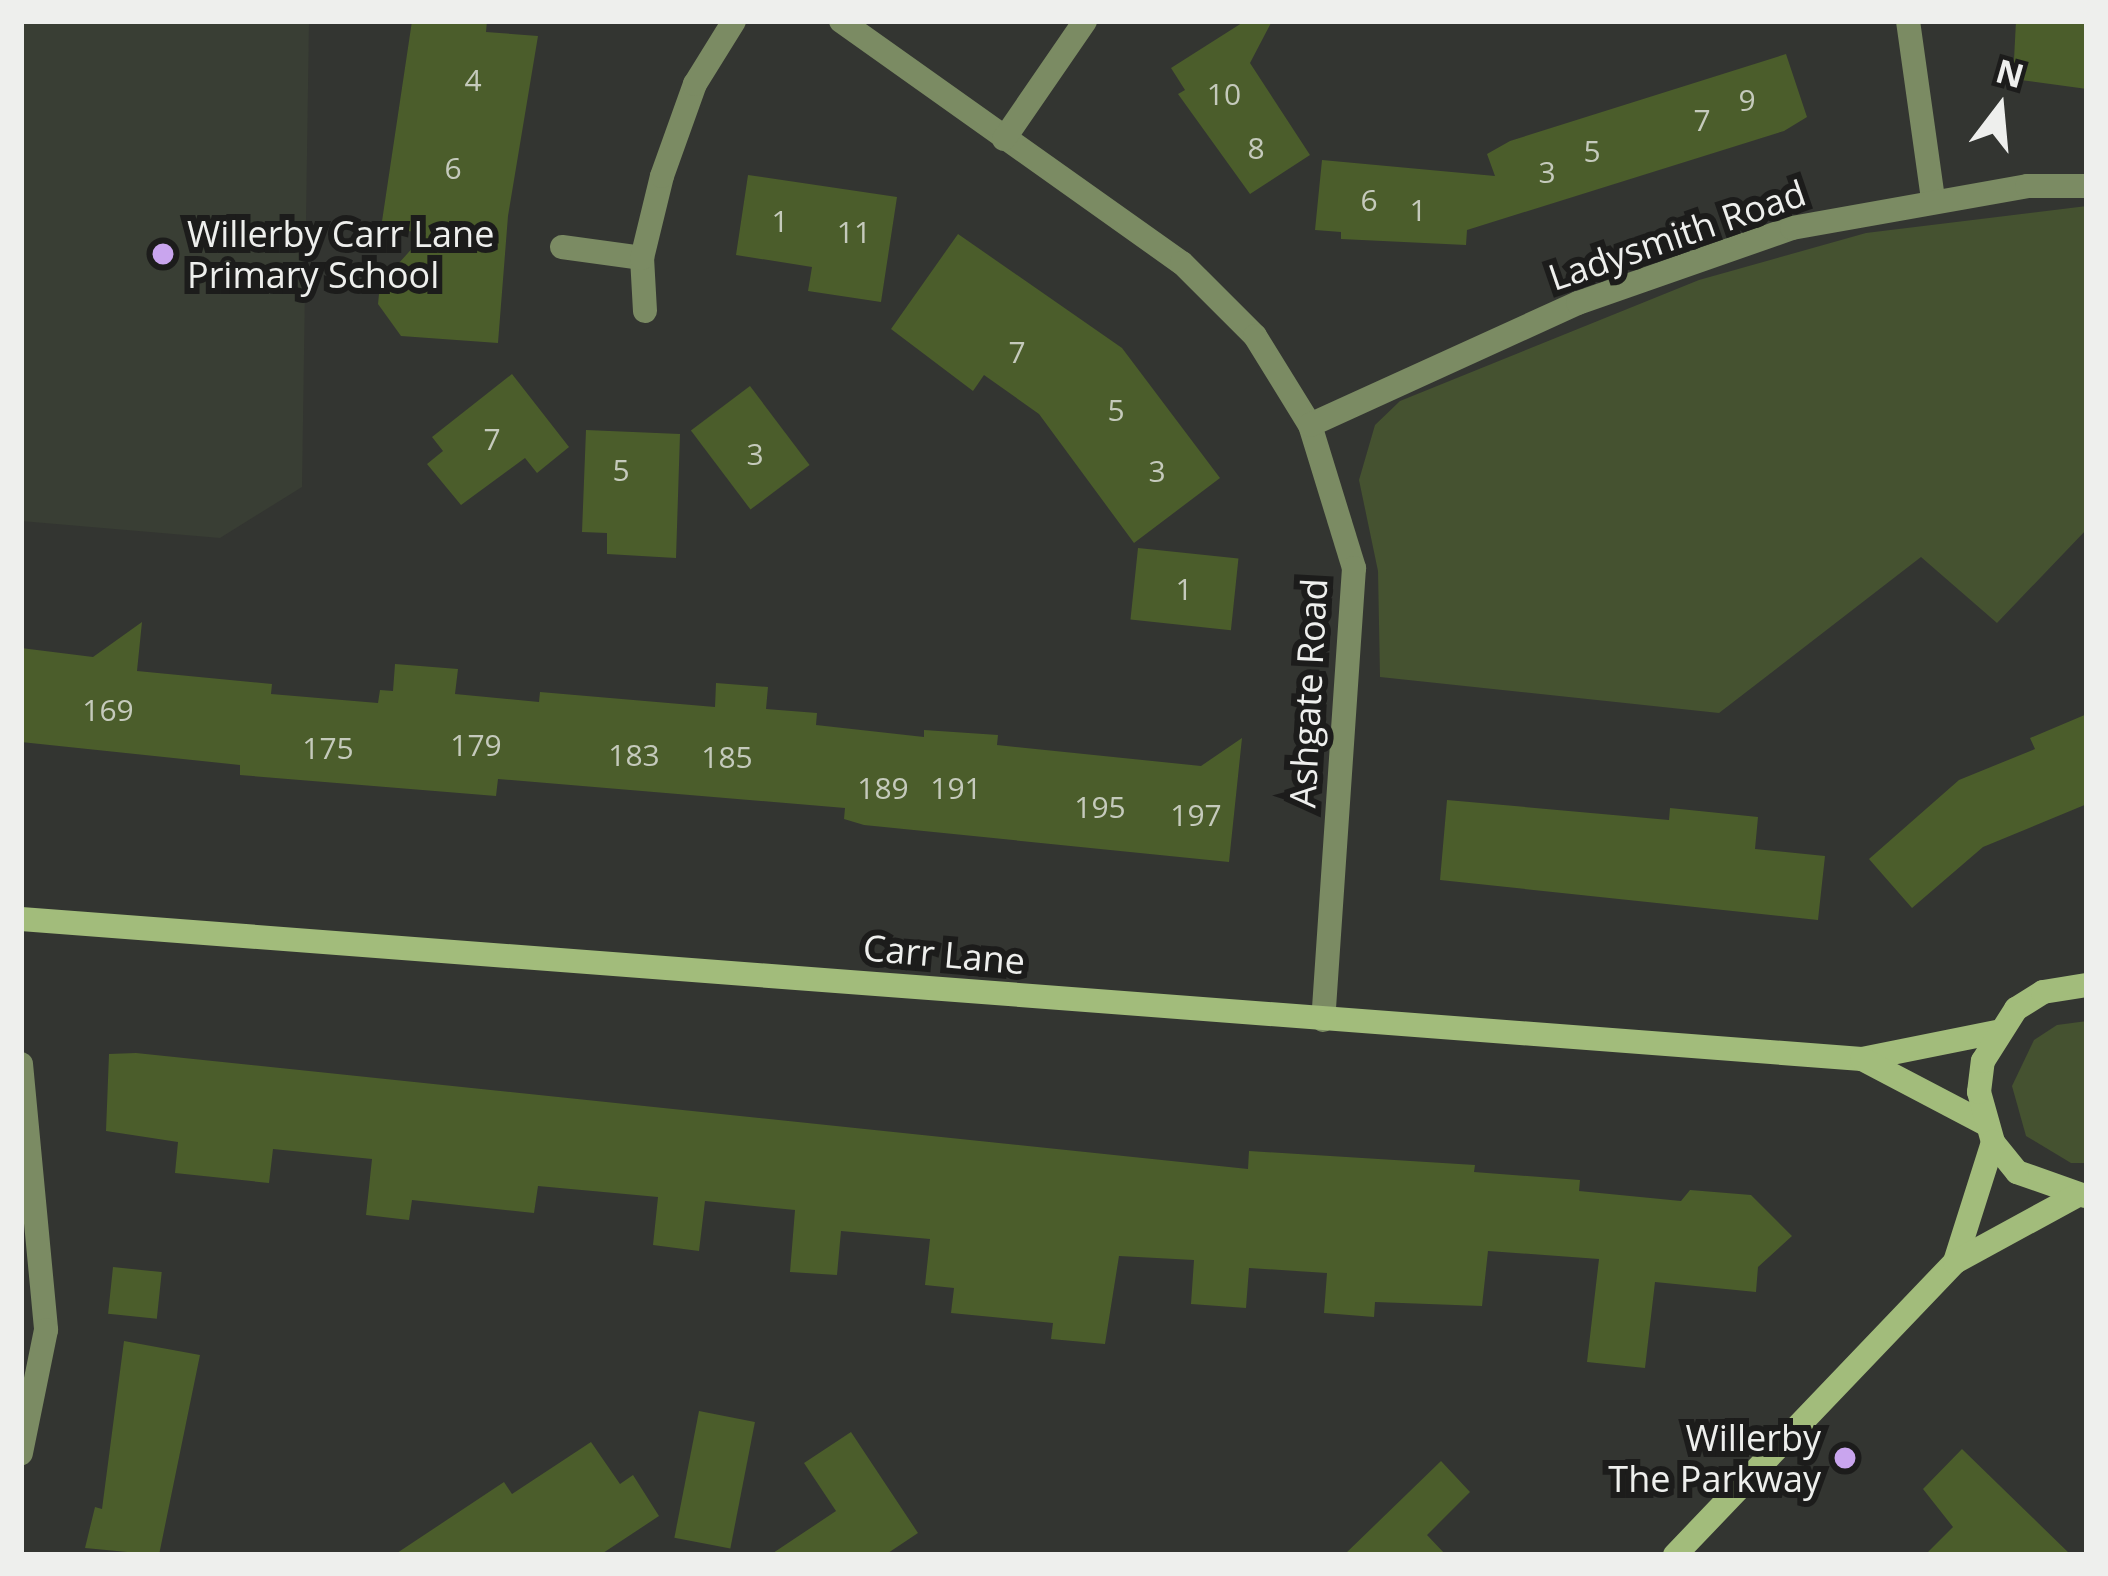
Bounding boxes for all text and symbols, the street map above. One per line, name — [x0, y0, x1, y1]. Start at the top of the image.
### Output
north arrow — [1940, 48, 2060, 168]
text: N — [1991, 48, 2029, 98]
house number: 4 — [464, 62, 482, 98]
house number: 10 — [1207, 76, 1241, 112]
house number: 9 — [1738, 82, 1756, 118]
house number: 7 — [1693, 102, 1711, 138]
house number: 8 — [1247, 130, 1265, 166]
house number: 5 — [1583, 133, 1601, 169]
house number: 6 — [444, 150, 462, 186]
house number: 3 — [1538, 154, 1556, 190]
street label: Ladysmith Road — [1543, 171, 1811, 299]
house number: 6 — [1360, 182, 1378, 218]
house number: 1 — [1409, 192, 1427, 228]
house number: 1 — [771, 203, 789, 239]
place label: Willerby Carr Lane Primary School — [187, 211, 494, 296]
house number: 11 — [837, 214, 871, 250]
marker: Willerby Carr Lane Primary School — [150, 241, 176, 267]
house number: 7 — [1008, 334, 1026, 370]
house number: 5 — [1107, 392, 1125, 428]
house number: 7 — [483, 421, 501, 457]
house number: 3 — [746, 436, 764, 472]
house number: 5 — [612, 452, 630, 488]
house number: 3 — [1148, 453, 1166, 489]
house number: 1 — [1175, 571, 1193, 607]
street label: Ashgate Road — [1280, 577, 1336, 809]
house number: 169 — [82, 692, 134, 728]
house number: 179 — [450, 727, 502, 763]
house number: 175 — [302, 730, 354, 766]
house number: 183 — [608, 737, 660, 773]
house number: 185 — [701, 739, 753, 775]
house number: 189 — [857, 770, 909, 806]
house number: 191 — [930, 770, 982, 806]
house number: 195 — [1074, 789, 1126, 825]
house number: 197 — [1170, 797, 1222, 833]
street label: Carr Lane — [861, 925, 1027, 983]
place label: Willerby The Parkway — [1608, 1415, 1821, 1500]
marker: Willerby The Parkway — [1832, 1445, 1858, 1471]

